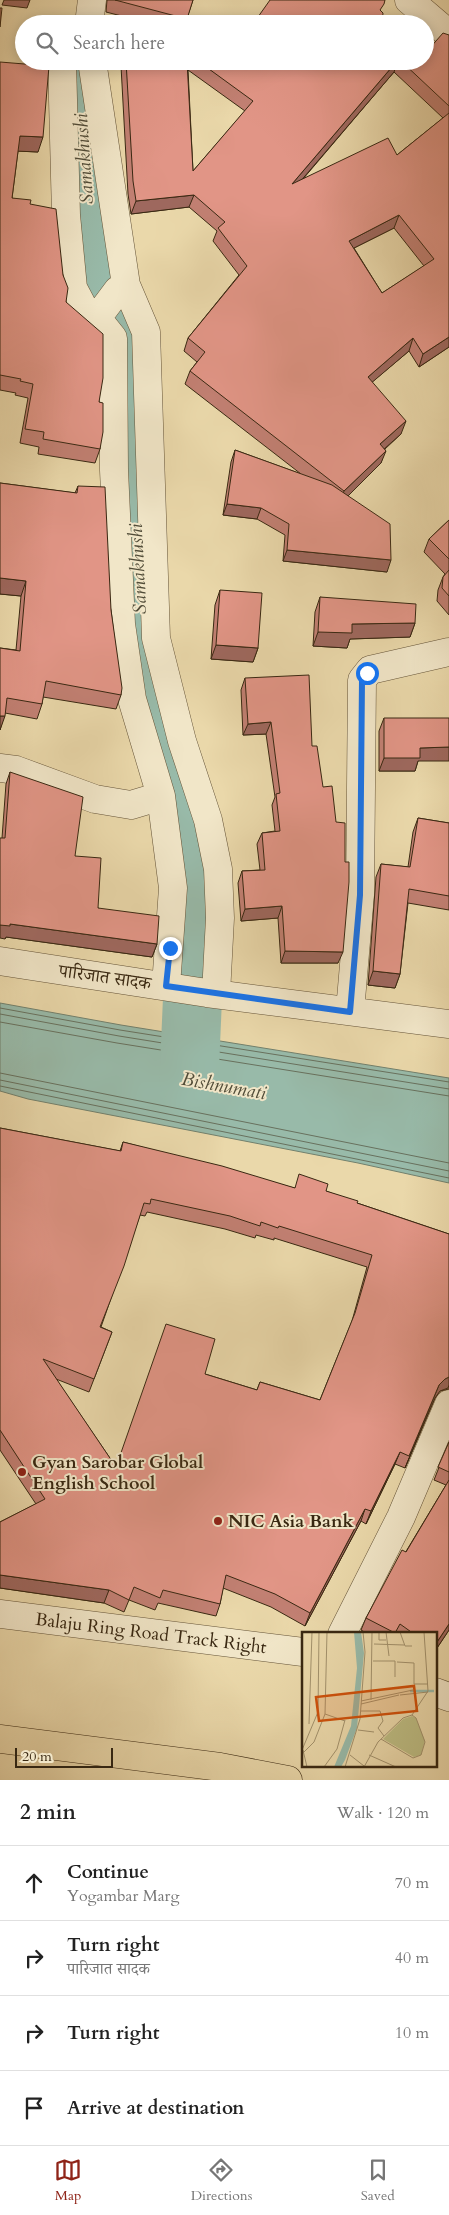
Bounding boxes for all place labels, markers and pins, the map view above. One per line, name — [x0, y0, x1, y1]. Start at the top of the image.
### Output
place label: Gyan Sarobar Global English School — [32, 1450, 203, 1496]
marker: Gyan Sarobar Global English School — [16, 1466, 28, 1478]
place label: NIC Asia Bank — [228, 1509, 355, 1534]
marker: NIC Asia Bank — [212, 1515, 224, 1527]

